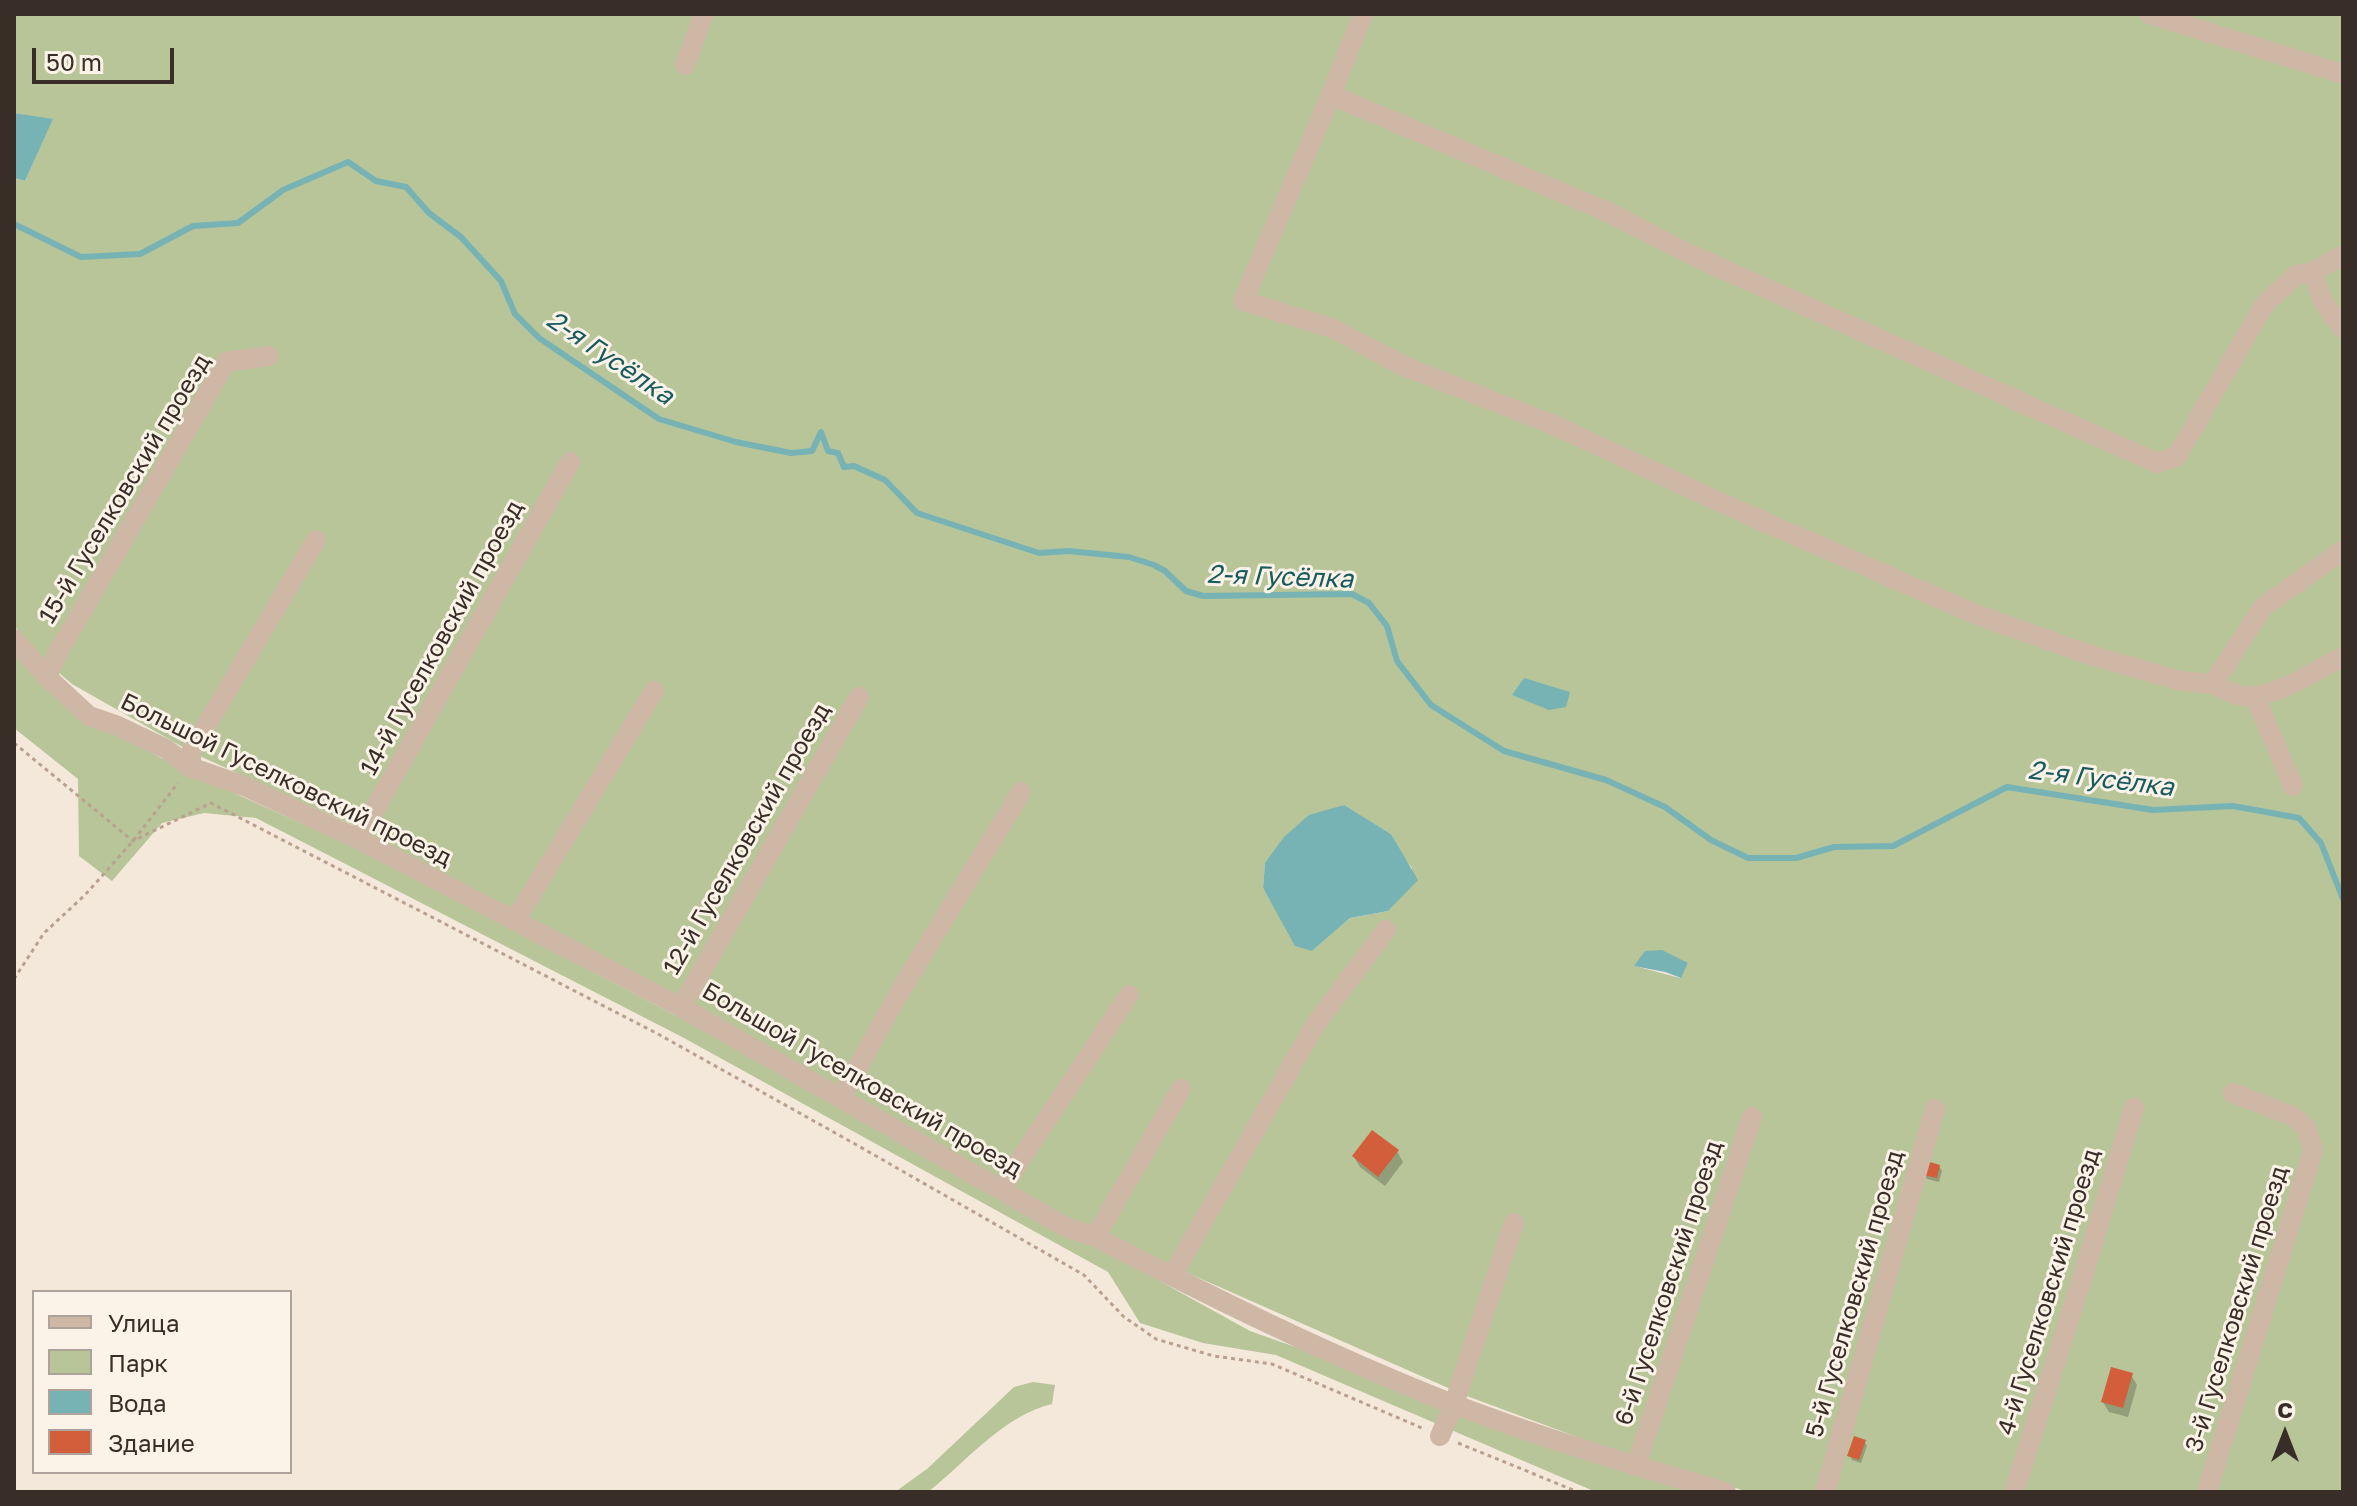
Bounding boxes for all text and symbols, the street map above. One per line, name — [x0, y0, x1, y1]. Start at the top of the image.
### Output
scale bar — [36, 32, 178, 82]
text: 50 m — [46, 47, 102, 76]
water label: 2-я Гусёлка — [541, 304, 679, 412]
street label: 15-й Гуселковский проезд — [33, 349, 217, 629]
street label: 14-й Гуселковский проезд — [354, 496, 530, 780]
water label: 2-я Гусёлка — [1206, 559, 1354, 595]
street label: Большой Гуселковский проезд — [116, 687, 456, 873]
street label: 12-й Гуселковский проезд — [657, 698, 837, 980]
water label: 2-я Гусёлка — [2026, 755, 2176, 803]
street label: Большой Гуселковский проезд — [697, 976, 1027, 1184]
street label: 6-й Гуселковский проезд — [1609, 1137, 1729, 1429]
street label: 4-й Гуселковский проезд — [1992, 1145, 2106, 1439]
street label: 5-й Гуселковский проезд — [1800, 1147, 1910, 1441]
street label: 3-й Гуселковский проезд — [2180, 1163, 2294, 1455]
legend — [32, 1290, 292, 1474]
text: Улица — [108, 1308, 180, 1337]
text: Парк — [108, 1348, 168, 1377]
text: Вода — [108, 1388, 167, 1417]
north arrow — [2245, 1394, 2325, 1474]
text: С — [2277, 1396, 2293, 1423]
text: Здание — [108, 1428, 195, 1457]

